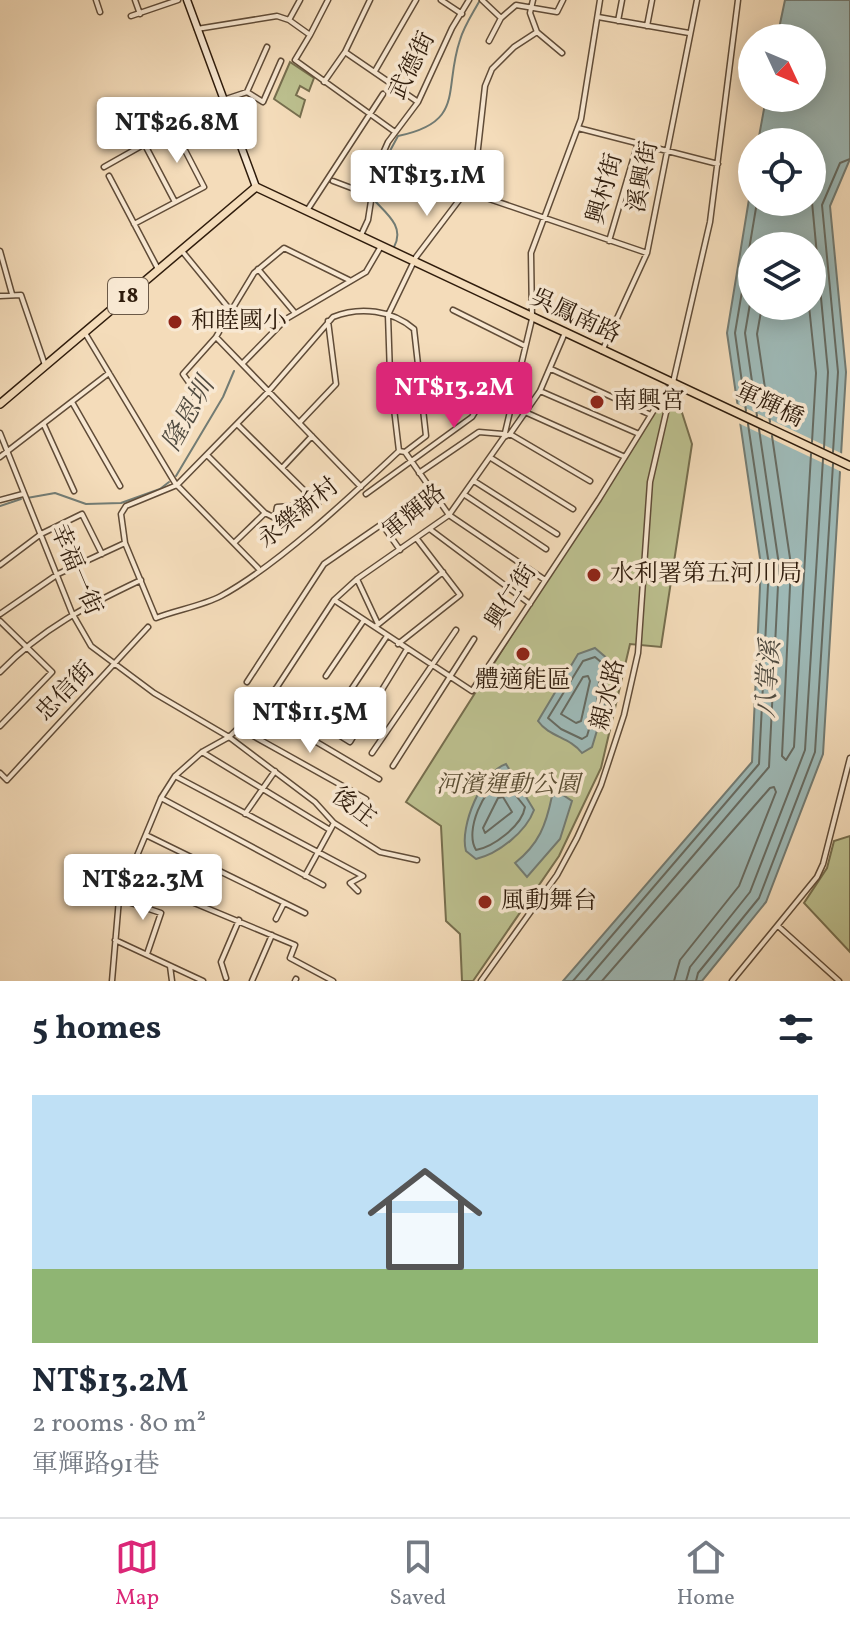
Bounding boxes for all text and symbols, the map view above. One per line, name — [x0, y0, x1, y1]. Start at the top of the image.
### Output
north arrow — [738, 24, 826, 112]
map controls — [738, 24, 826, 320]
street label: 武德街 — [382, 26, 444, 106]
pin: NT$26.8M — [94, 97, 260, 165]
text: NT$26.8M — [115, 105, 239, 141]
button: locate — [738, 128, 826, 216]
street label: 溪興街 — [620, 138, 668, 216]
pin: NT$13.1M — [344, 150, 510, 218]
street label: 興村街 — [580, 150, 632, 228]
text: NT$13.1M — [369, 158, 485, 194]
button: layers — [738, 232, 826, 320]
road number: 18 — [108, 278, 148, 314]
street label: 吳鳳南路 — [524, 281, 626, 353]
place label: 和睦國小 — [191, 305, 287, 339]
marker: 和睦國小 — [166, 313, 184, 331]
pin: NT$13.2M — [371, 362, 537, 430]
water label: 隆恩圳 — [154, 369, 226, 458]
text: NT$13.2M — [394, 370, 514, 406]
street label: 軍輝橋 — [729, 375, 809, 437]
place label: 南興宮 — [613, 385, 685, 419]
marker: 南興宮 — [588, 393, 606, 411]
street label: 永樂新村 — [251, 471, 347, 557]
street label: 軍輝路 — [376, 477, 454, 549]
street label: 幸福一街 — [41, 519, 109, 621]
street label: 興仁街 — [478, 558, 546, 636]
place label: 水利署第五河川局 — [610, 558, 802, 592]
marker: 水利署第五河川局 — [585, 566, 603, 584]
water label: 八掌溪 — [748, 636, 790, 719]
marker: 體適能區 — [514, 645, 532, 663]
street label: 忠信街 — [29, 654, 103, 730]
street label: 親水路 — [584, 656, 634, 734]
place label: 體適能區 — [475, 664, 571, 698]
pin: NT$11.5M — [227, 687, 393, 755]
text: NT$11.5M — [252, 695, 368, 731]
park label: 河濱運動公園 — [436, 769, 584, 803]
street label: 後庄 — [324, 780, 382, 836]
pin: NT$22.3M — [60, 854, 226, 922]
text: NT$22.3M — [82, 862, 204, 898]
place label: 風動舞台 — [501, 885, 597, 919]
marker: 風動舞台 — [476, 893, 494, 911]
text: 5 homes — [32, 1006, 162, 1053]
icon: filters — [774, 1007, 818, 1051]
icon: home — [353, 1147, 497, 1291]
text: NT$13.2M — [32, 1359, 188, 1406]
text: 2 rooms · 80 m² — [32, 1406, 206, 1442]
text: 軍輝路91巷 — [32, 1447, 160, 1483]
tab: Map — [115, 1535, 159, 1614]
tab: Saved — [390, 1535, 446, 1614]
tab: Home — [677, 1535, 735, 1614]

